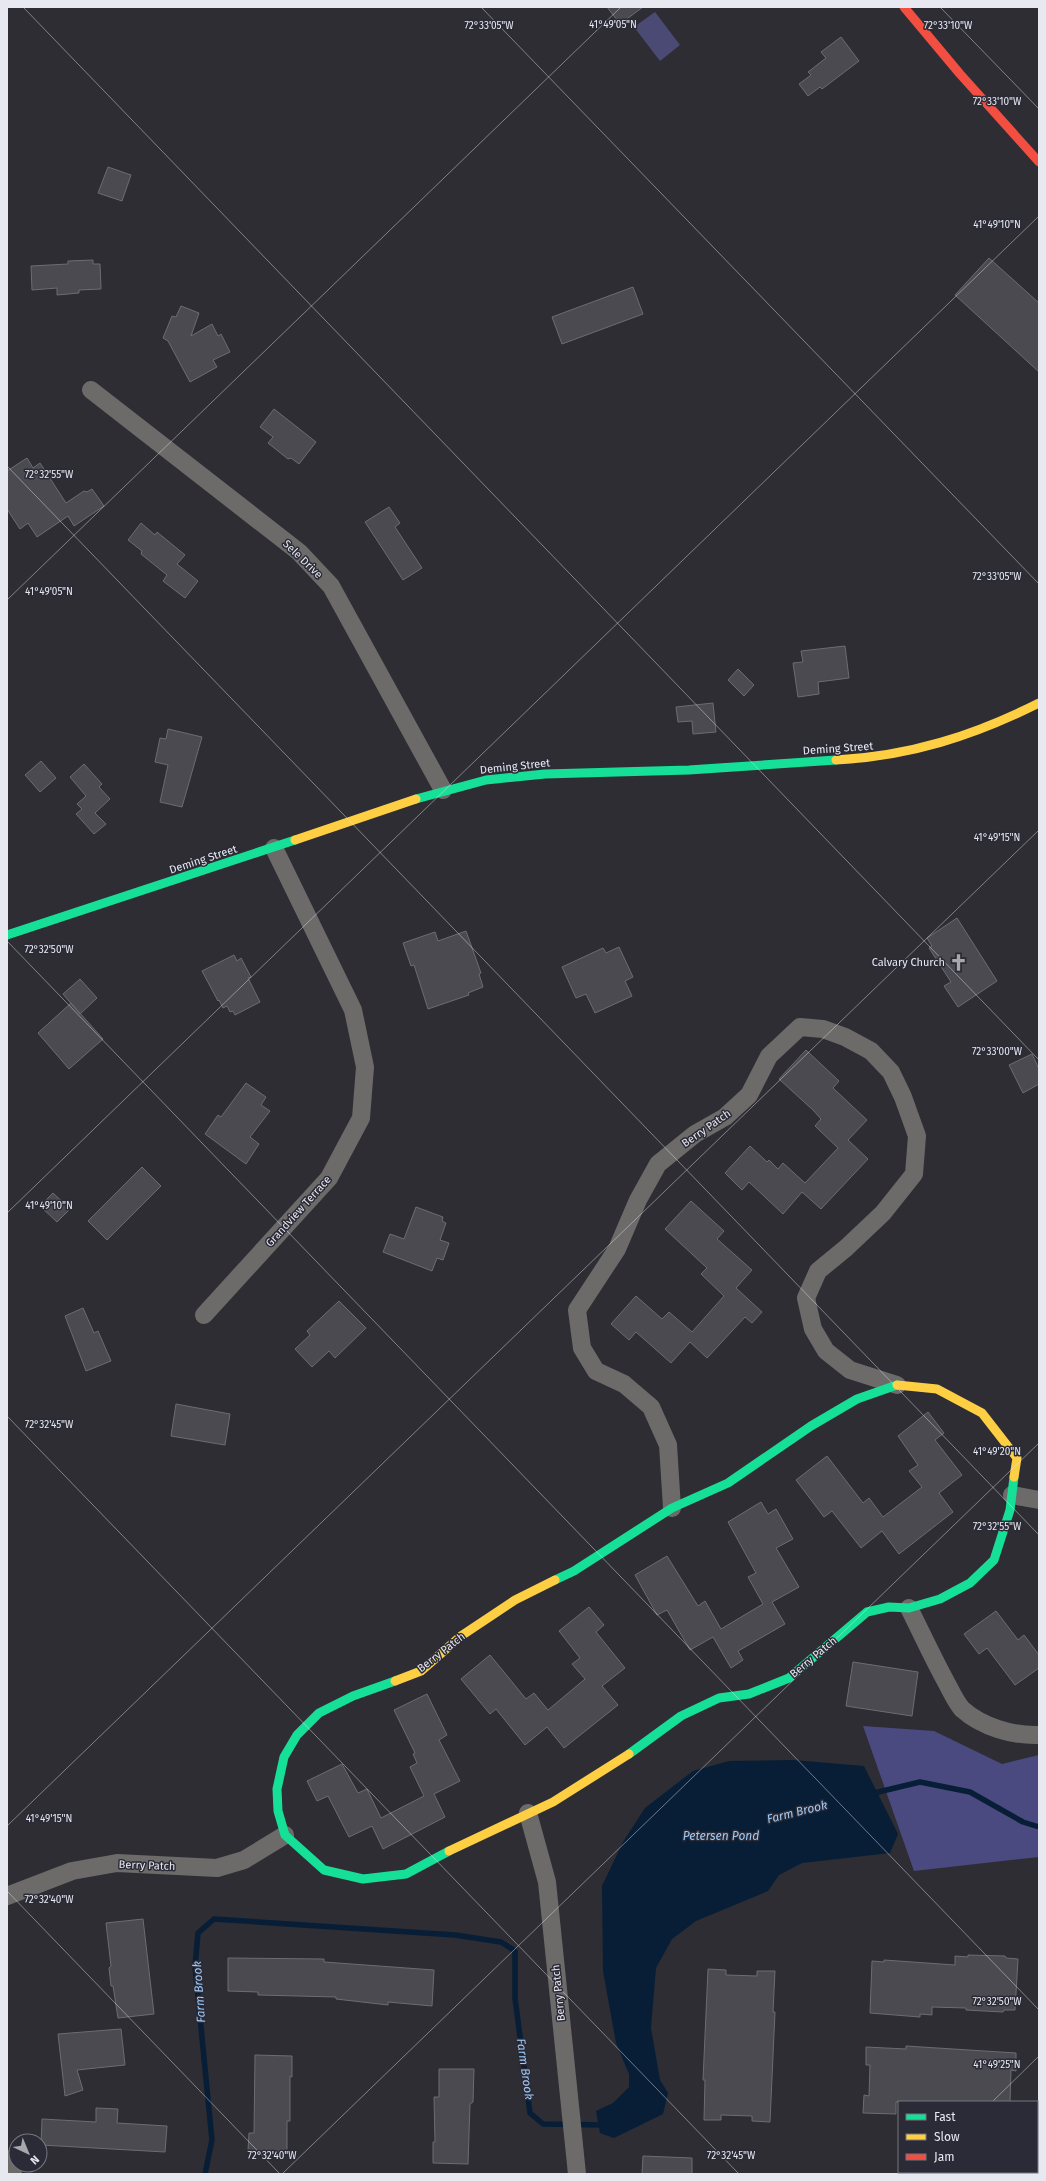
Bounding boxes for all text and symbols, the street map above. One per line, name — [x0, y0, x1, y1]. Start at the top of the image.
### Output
text: 41°49'05"N — [589, 19, 637, 31]
text: 72°33'05"W — [464, 20, 514, 32]
text: 72°33'10"W — [924, 20, 973, 32]
text: 72°33'10"W — [973, 96, 1022, 108]
text: 41°49'10"N — [973, 219, 1021, 231]
text: 72°32'55"W — [25, 469, 74, 481]
street label: Sele Drive — [280, 537, 325, 581]
text: 72°33'05"W — [972, 571, 1022, 583]
text: 41°49'05"N — [25, 586, 73, 598]
street label: Deming Street — [802, 740, 874, 757]
street label: Deming Street — [479, 756, 551, 777]
text: 41°49'15"N — [974, 832, 1020, 844]
street label: Deming Street — [168, 842, 239, 877]
text: 72°32'50"W — [24, 944, 74, 956]
church icon: Calvary Church — [948, 952, 968, 972]
place label: Calvary Church — [872, 956, 945, 969]
text: 72°33'00"W — [972, 1046, 1023, 1058]
street label: Berry Patch — [679, 1107, 733, 1150]
street label: Grandview Terrace — [263, 1173, 334, 1250]
text: 41°49'10"N — [25, 1200, 73, 1212]
text: 72°32'45"W — [25, 1419, 74, 1431]
text: 41°49'20"N — [973, 1446, 1021, 1458]
text: 72°32'55"W — [973, 1521, 1022, 1533]
street label: Berry Patch — [415, 1630, 468, 1675]
street label: Berry Patch — [787, 1634, 839, 1681]
water label: Farm Brook — [765, 1798, 829, 1826]
text: 41°49'15"N — [26, 1813, 72, 1825]
water label: Petersen Pond — [683, 1829, 759, 1843]
street label: Berry Patch — [118, 1858, 176, 1873]
text: 72°32'40"W — [24, 1894, 74, 1906]
water label: Farm Brook — [190, 1960, 208, 2023]
street label: Berry Patch — [549, 1964, 568, 2022]
text: 72°32'50"W — [972, 1996, 1022, 2008]
water label: Farm Brook — [514, 2037, 536, 2101]
text: 41°49'25"N — [973, 2059, 1021, 2071]
legend — [898, 2101, 1038, 2173]
text: Fast — [934, 2110, 956, 2124]
text: Slow — [934, 2130, 960, 2144]
north arrow — [8, 2133, 48, 2173]
text: 72°32'40"W — [247, 2150, 297, 2162]
text: 72°32'45"W — [707, 2150, 756, 2162]
text: Jam — [934, 2150, 954, 2164]
text: N — [27, 2153, 42, 2167]

